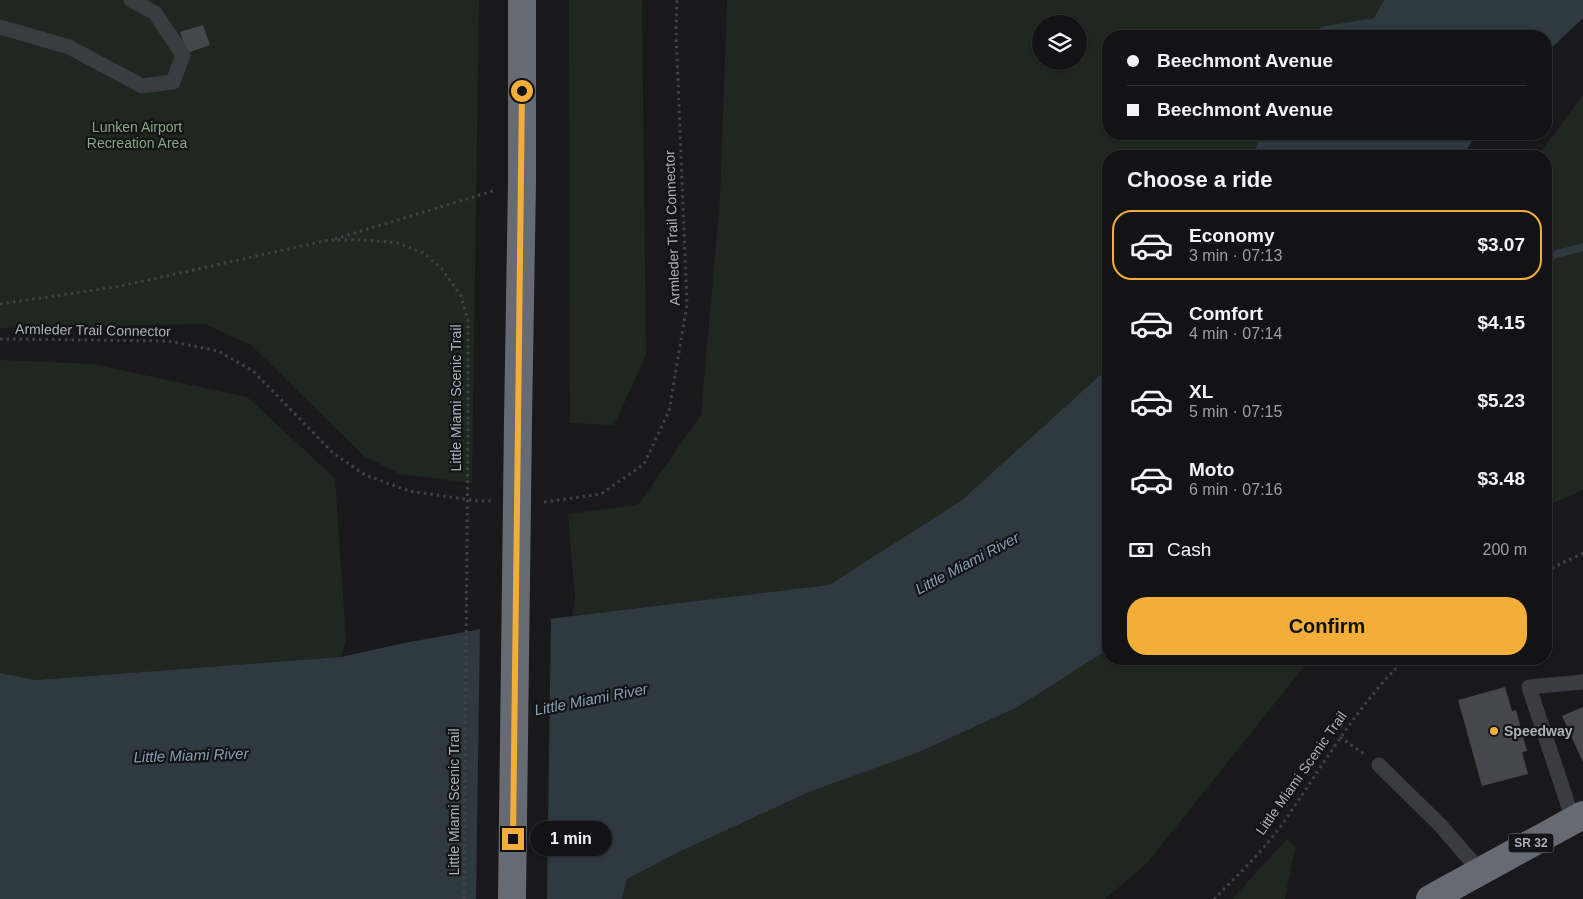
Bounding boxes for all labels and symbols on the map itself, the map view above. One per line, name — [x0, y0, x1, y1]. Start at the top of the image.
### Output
route start — [511, 80, 533, 102]
park label: Lunken Airport Recreation Area — [87, 119, 187, 151]
street label: Armleder Trail Connector — [661, 150, 683, 306]
street label: Armleder Trail Connector — [15, 321, 171, 339]
street label: Little Miami Scenic Trail — [448, 324, 464, 472]
water label: Little Miami River — [912, 528, 1023, 598]
water label: Little Miami River — [533, 679, 650, 718]
street label: Little Miami Scenic Trail — [1252, 708, 1350, 838]
place label: Speedway — [1504, 723, 1573, 739]
marker: Speedway — [1488, 725, 1500, 737]
street label: Little Miami Scenic Trail — [446, 728, 462, 876]
water label: Little Miami River — [133, 744, 250, 766]
callout: 1 min — [530, 822, 613, 856]
route end — [502, 828, 524, 850]
road number: SR 32 — [1508, 834, 1554, 852]

